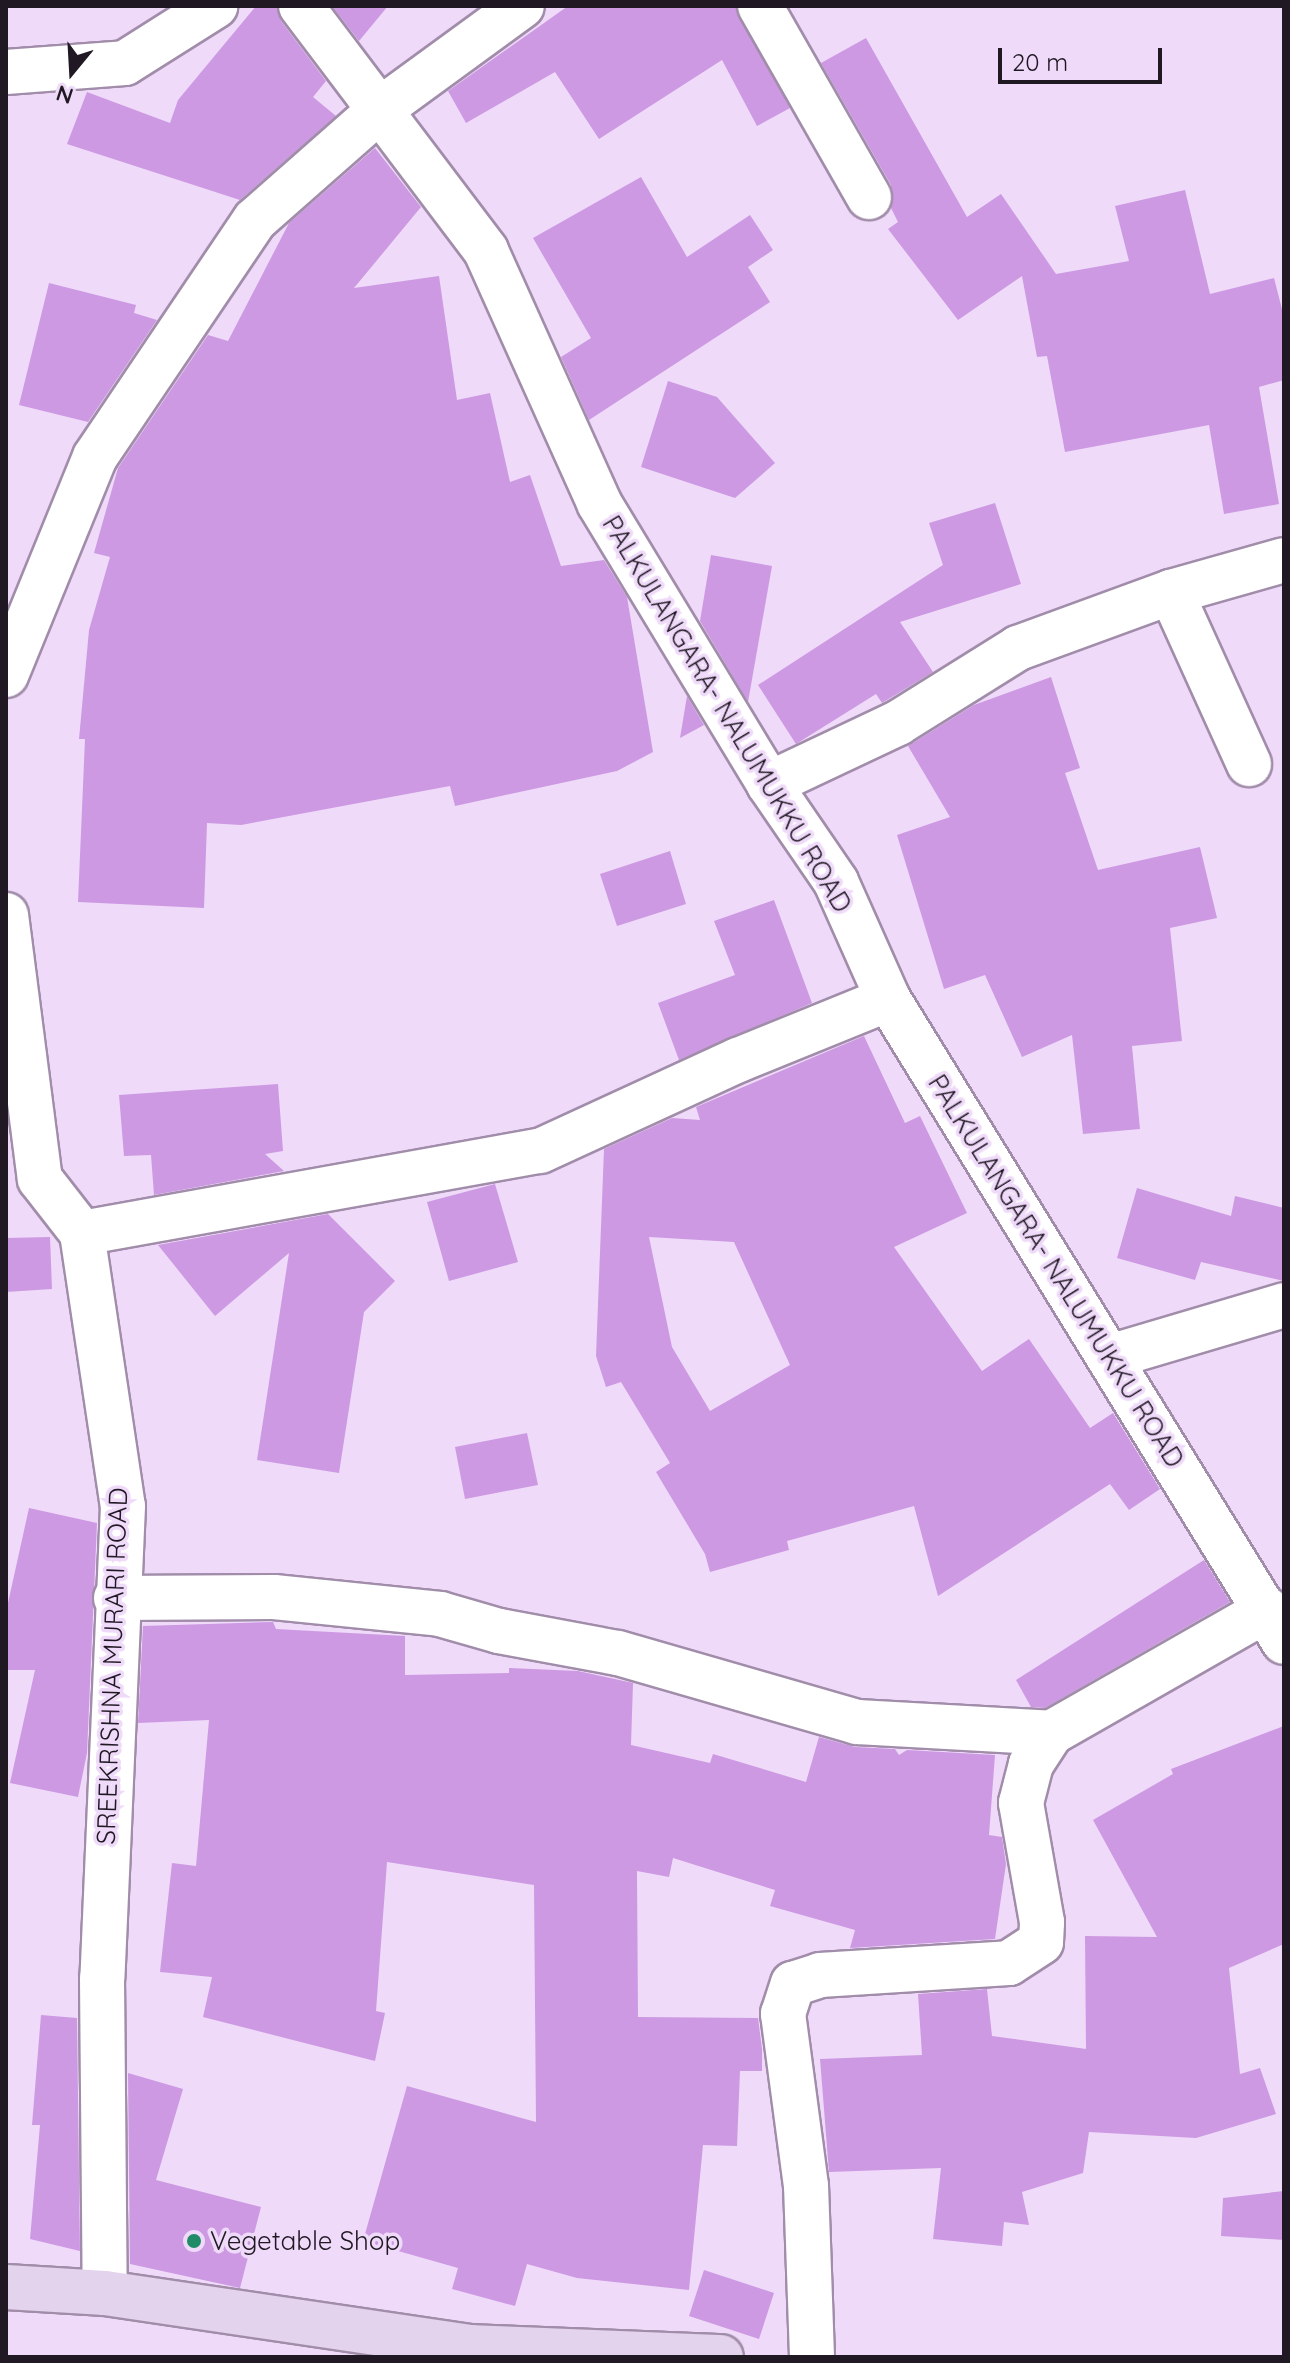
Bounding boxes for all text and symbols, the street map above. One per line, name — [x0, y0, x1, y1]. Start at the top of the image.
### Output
north arrow — [32, 32, 112, 112]
scale bar — [1002, 32, 1166, 82]
text: 20 m — [1012, 47, 1068, 77]
text: N — [53, 79, 77, 111]
street label: PALKULANGARA- NALUMUKKU ROAD — [596, 510, 858, 918]
street label: PALKULANGARA- NALUMUKKU ROAD — [922, 1069, 1190, 1473]
street label: SREEKRISHNA MURARI ROAD — [90, 1487, 134, 1845]
place label: Vegetable Shop — [210, 2225, 400, 2257]
marker: Vegetable Shop — [185, 2232, 203, 2250]

